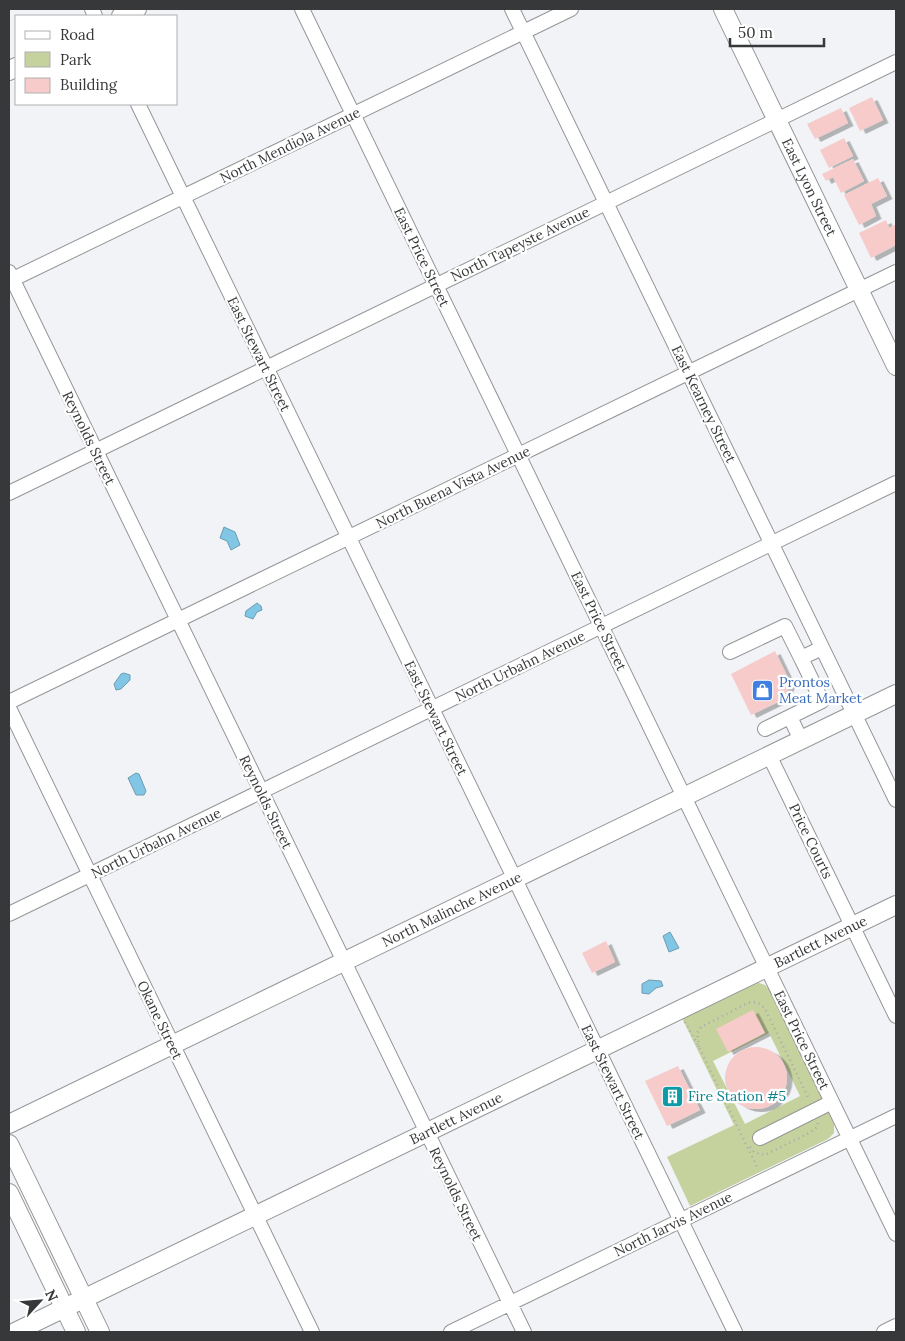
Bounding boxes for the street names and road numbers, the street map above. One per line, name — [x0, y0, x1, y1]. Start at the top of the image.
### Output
street label: North Mendiola Avenue — [217, 103, 363, 187]
street label: East Lyon Street — [778, 135, 841, 240]
street label: North Tapeyste Avenue — [448, 202, 593, 285]
street label: East Price Street — [390, 204, 454, 310]
street label: East Stewart Street — [223, 294, 295, 415]
street label: East Kearney Street — [668, 342, 741, 466]
street label: Reynolds Street — [58, 388, 120, 488]
street label: North Buena Vista Avenue — [373, 442, 533, 532]
street label: East Price Street — [567, 568, 631, 674]
street label: North Urbahn Avenue — [452, 627, 588, 705]
street label: East Stewart Street — [400, 658, 472, 779]
street label: Reynolds Street — [235, 752, 297, 852]
street label: Price Courts — [785, 800, 837, 882]
street label: North Urbahn Avenue — [88, 804, 224, 882]
street label: North Malinche Avenue — [379, 868, 525, 951]
street label: Bartlett Avenue — [771, 911, 870, 972]
street label: Okane Street — [133, 978, 187, 1063]
street label: East Price Street — [770, 987, 834, 1093]
street label: East Stewart Street — [577, 1022, 649, 1143]
street label: Bartlett Avenue — [407, 1088, 506, 1148]
street label: Reynolds Street — [425, 1144, 487, 1244]
street label: North Jarvis Avenue — [611, 1187, 735, 1260]

